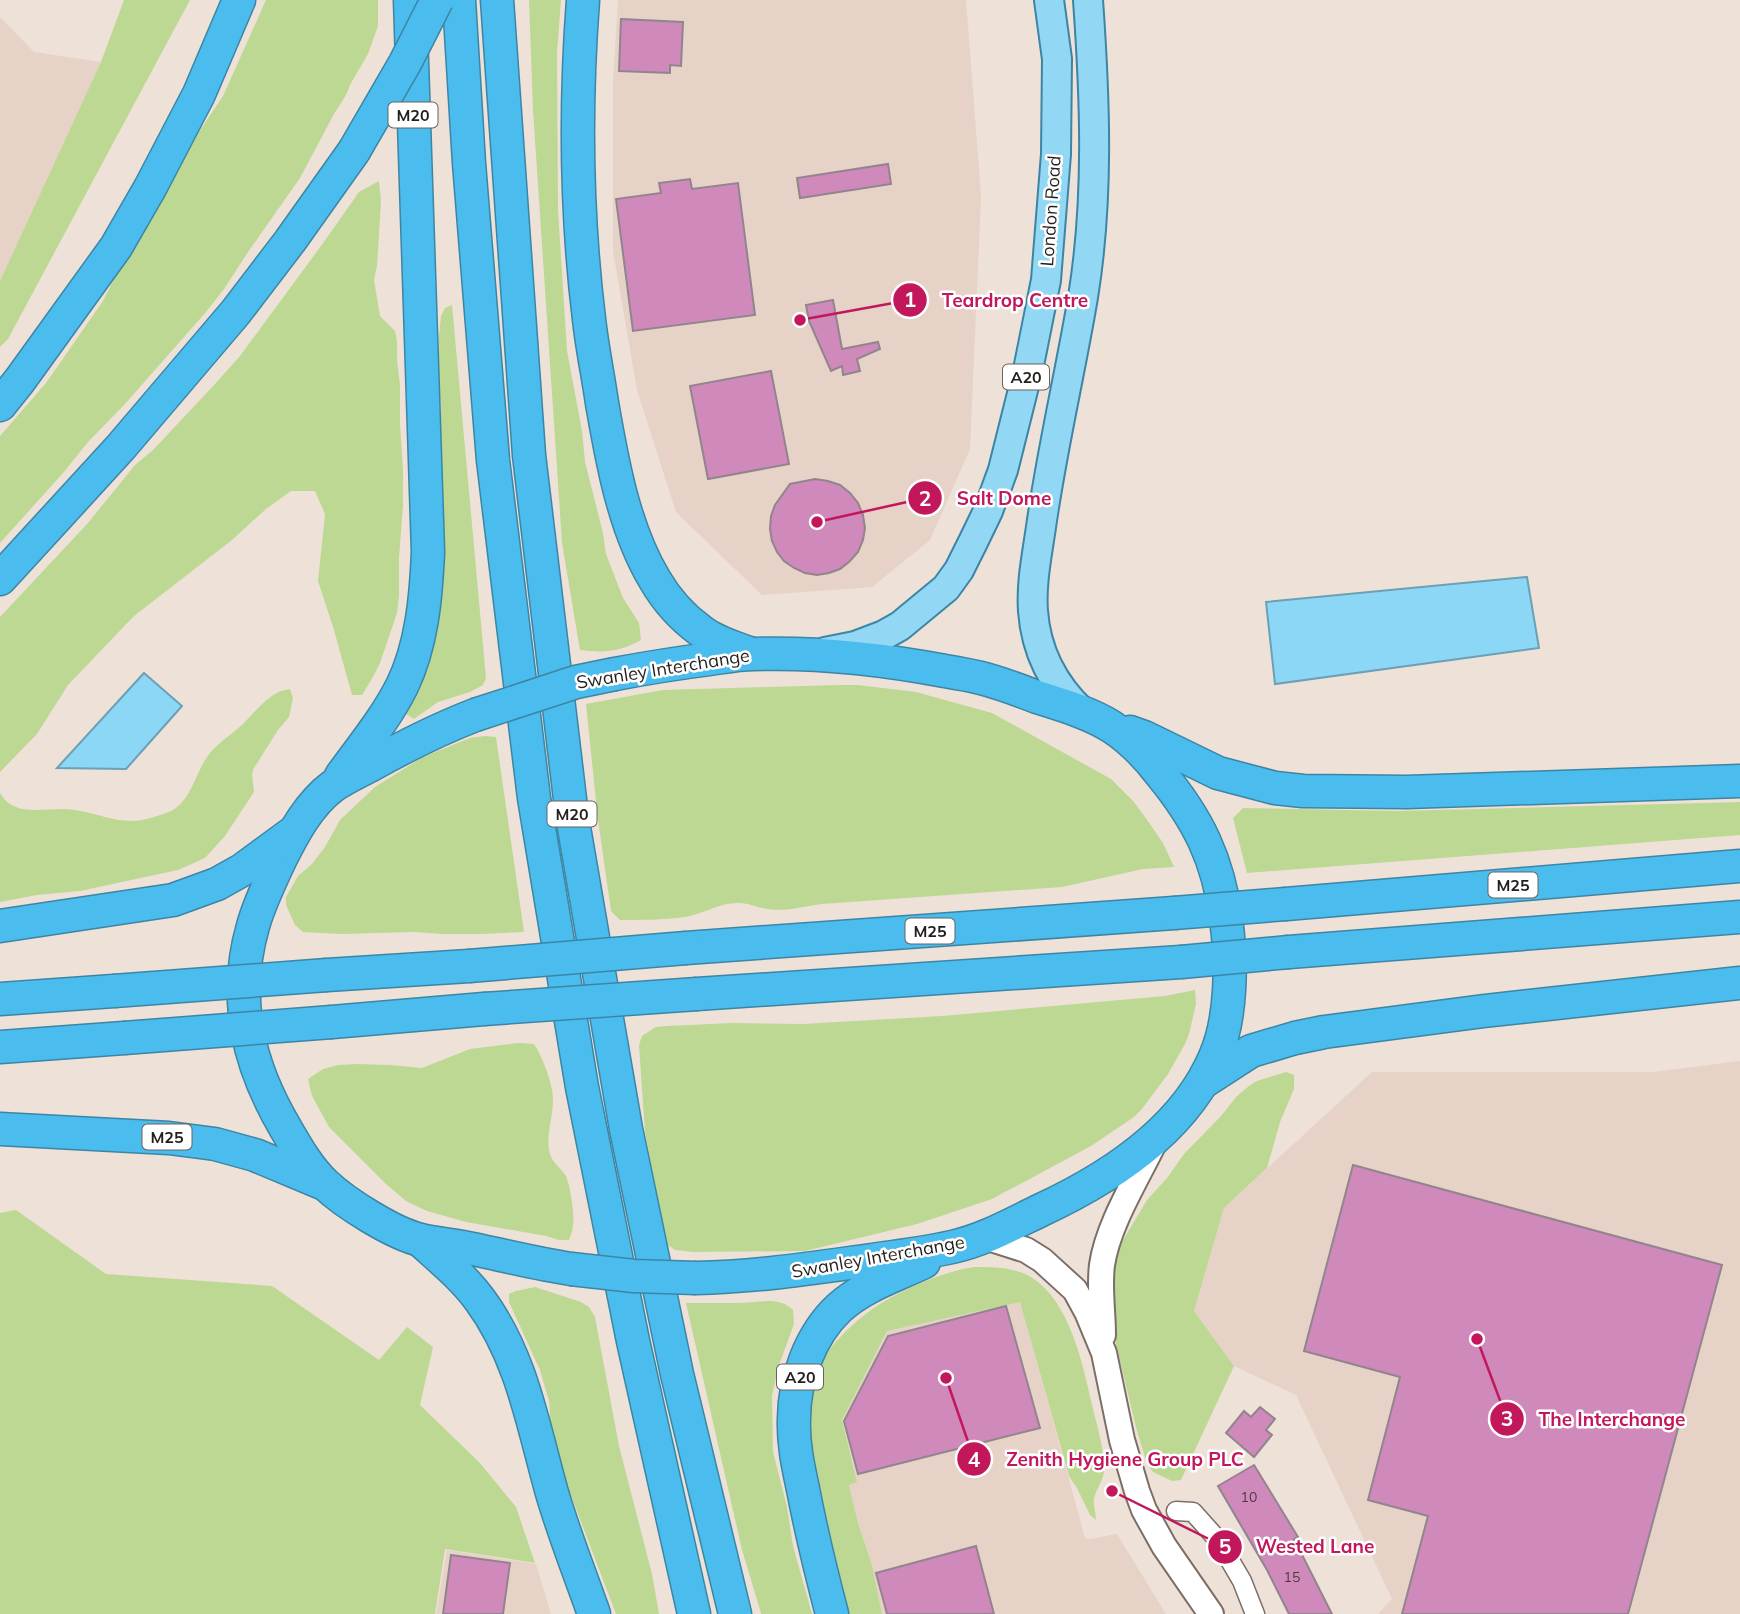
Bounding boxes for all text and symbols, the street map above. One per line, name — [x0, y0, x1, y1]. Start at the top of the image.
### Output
road number: M20 — [388, 102, 438, 127]
street label: London Road — [1035, 155, 1066, 267]
callout: Teardrop Centre — [893, 280, 1102, 320]
text: 1 — [904, 286, 916, 312]
text: Teardrop Centre — [942, 288, 1088, 312]
road number: A20 — [1003, 364, 1049, 390]
callout: Salt Dome — [908, 478, 1066, 518]
text: 2 — [919, 485, 931, 511]
text: Salt Dome — [957, 486, 1051, 510]
street label: Swanley Interchange — [575, 643, 751, 694]
road number: M20 — [548, 802, 596, 827]
road number: M25 — [1488, 872, 1538, 898]
road number: M25 — [906, 918, 954, 944]
road number: M25 — [142, 1124, 192, 1149]
street label: Swanley Interchange — [790, 1230, 966, 1283]
road number: A20 — [777, 1364, 823, 1390]
callout: The Interchange — [1489, 1399, 1699, 1439]
text: 3 — [1501, 1405, 1513, 1431]
text: The Interchange — [1538, 1407, 1686, 1431]
callout: Zenith Hygiene Group PLC — [957, 1439, 1257, 1479]
text: 4 — [968, 1446, 981, 1472]
text: Zenith Hygiene Group PLC — [1006, 1447, 1244, 1471]
house number: 10 — [1241, 1488, 1257, 1506]
callout: Wested Lane — [1207, 1527, 1389, 1567]
text: 5 — [1219, 1533, 1231, 1559]
text: Wested Lane — [1256, 1534, 1374, 1558]
house number: 15 — [1284, 1568, 1300, 1586]

